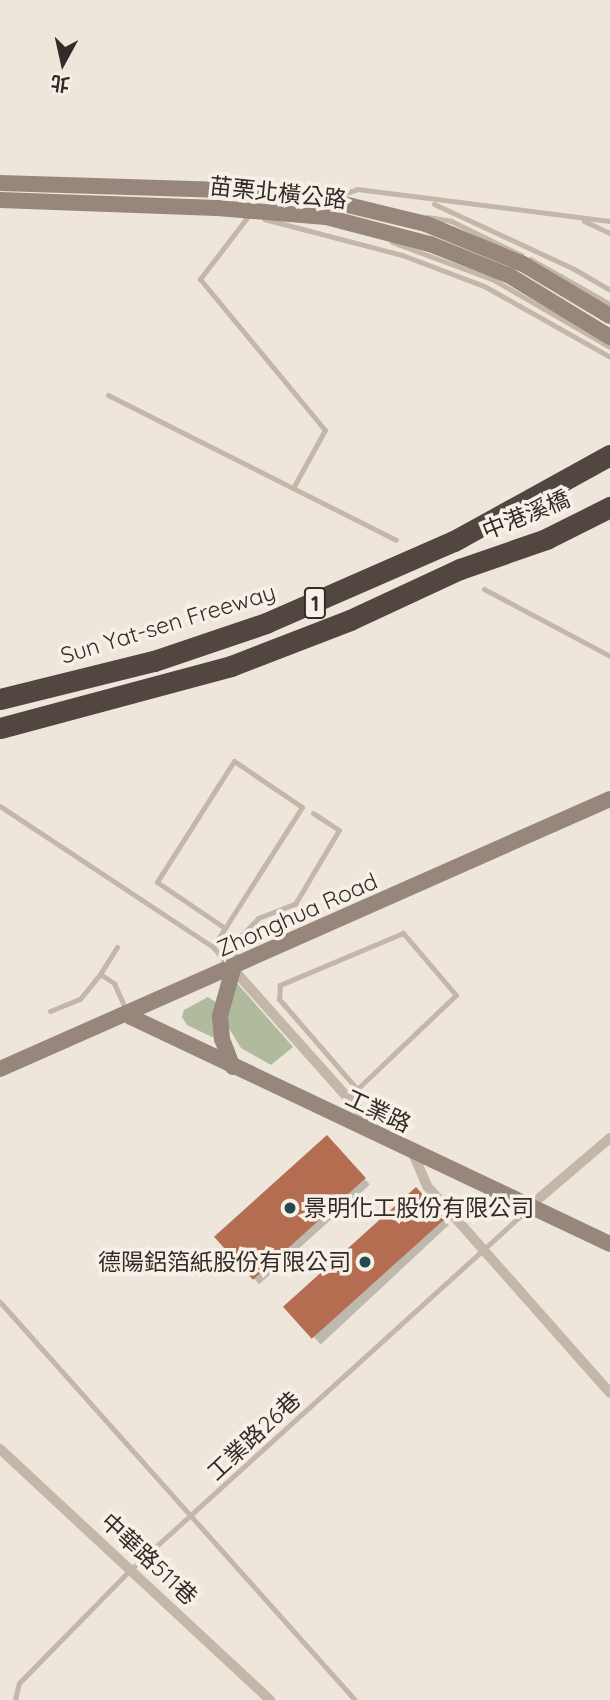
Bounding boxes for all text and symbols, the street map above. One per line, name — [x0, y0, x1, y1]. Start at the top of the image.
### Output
north arrow — [28, 28, 98, 98]
text: 北 — [49, 71, 71, 97]
street label: 苗栗北橫公路 — [208, 172, 348, 214]
street label: 中港溪橋 — [478, 485, 574, 545]
street label: Sun Yat-sen Freeway — [57, 578, 279, 670]
road number: 1 — [303, 586, 327, 620]
street label: Zhonghua Road — [212, 867, 382, 963]
street label: 工業路 — [341, 1084, 415, 1138]
place label: 景明化工股份有限公司 — [304, 1194, 534, 1222]
marker: 景明化工股份有限公司 — [282, 1200, 298, 1216]
place label: 德陽鋁箔紙股份有限公司 — [98, 1248, 351, 1276]
marker: 德陽鋁箔紙股份有限公司 — [357, 1254, 373, 1270]
street label: 工業路26巷 — [202, 1386, 306, 1486]
street label: 中華路511巷 — [95, 1507, 203, 1611]

